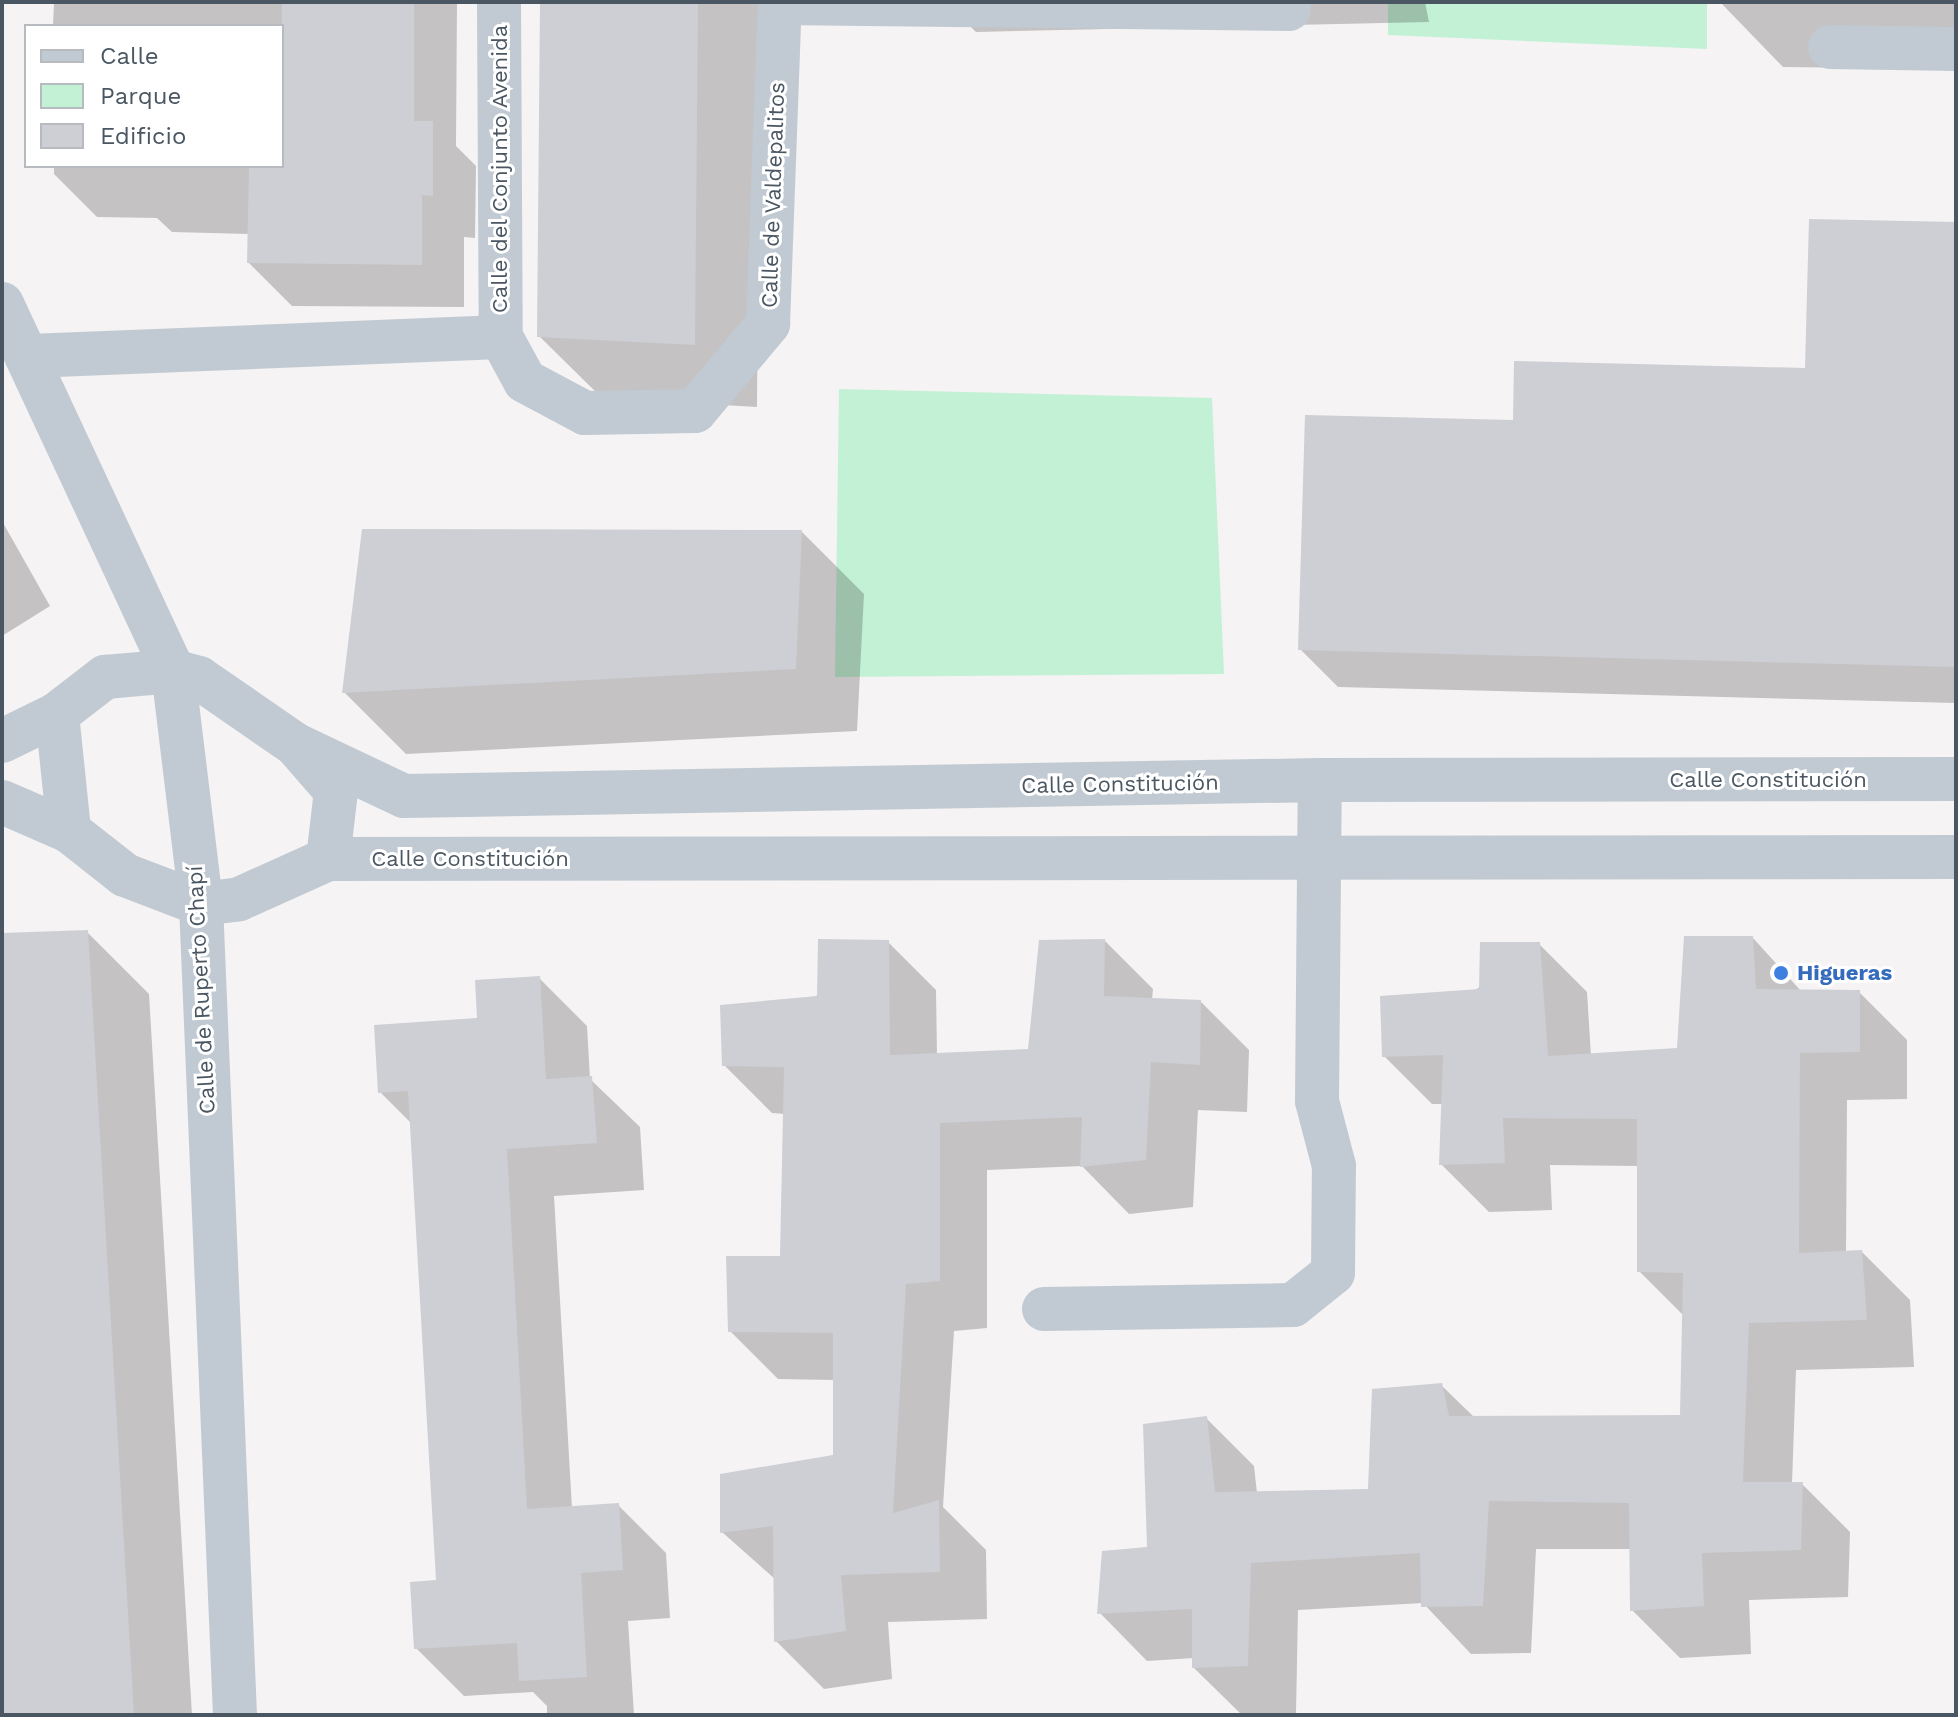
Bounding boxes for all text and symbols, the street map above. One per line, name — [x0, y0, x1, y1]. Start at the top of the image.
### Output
legend — [24, 24, 284, 168]
street label: Calle del Conjunto Avenida — [487, 24, 513, 314]
text: Calle — [100, 42, 159, 70]
street label: Calle de Valdepalitos — [756, 81, 790, 309]
text: Parque — [100, 82, 181, 110]
text: Edificio — [100, 122, 186, 150]
street label: Calle Constitución — [1669, 767, 1867, 793]
street label: Calle Constitución — [1021, 769, 1219, 799]
street label: Calle Constitución — [371, 846, 569, 872]
street label: Calle de Ruperto Chapí — [181, 865, 221, 1115]
place label: Higueras — [1797, 960, 1892, 986]
marker: Higueras — [1772, 964, 1790, 982]

